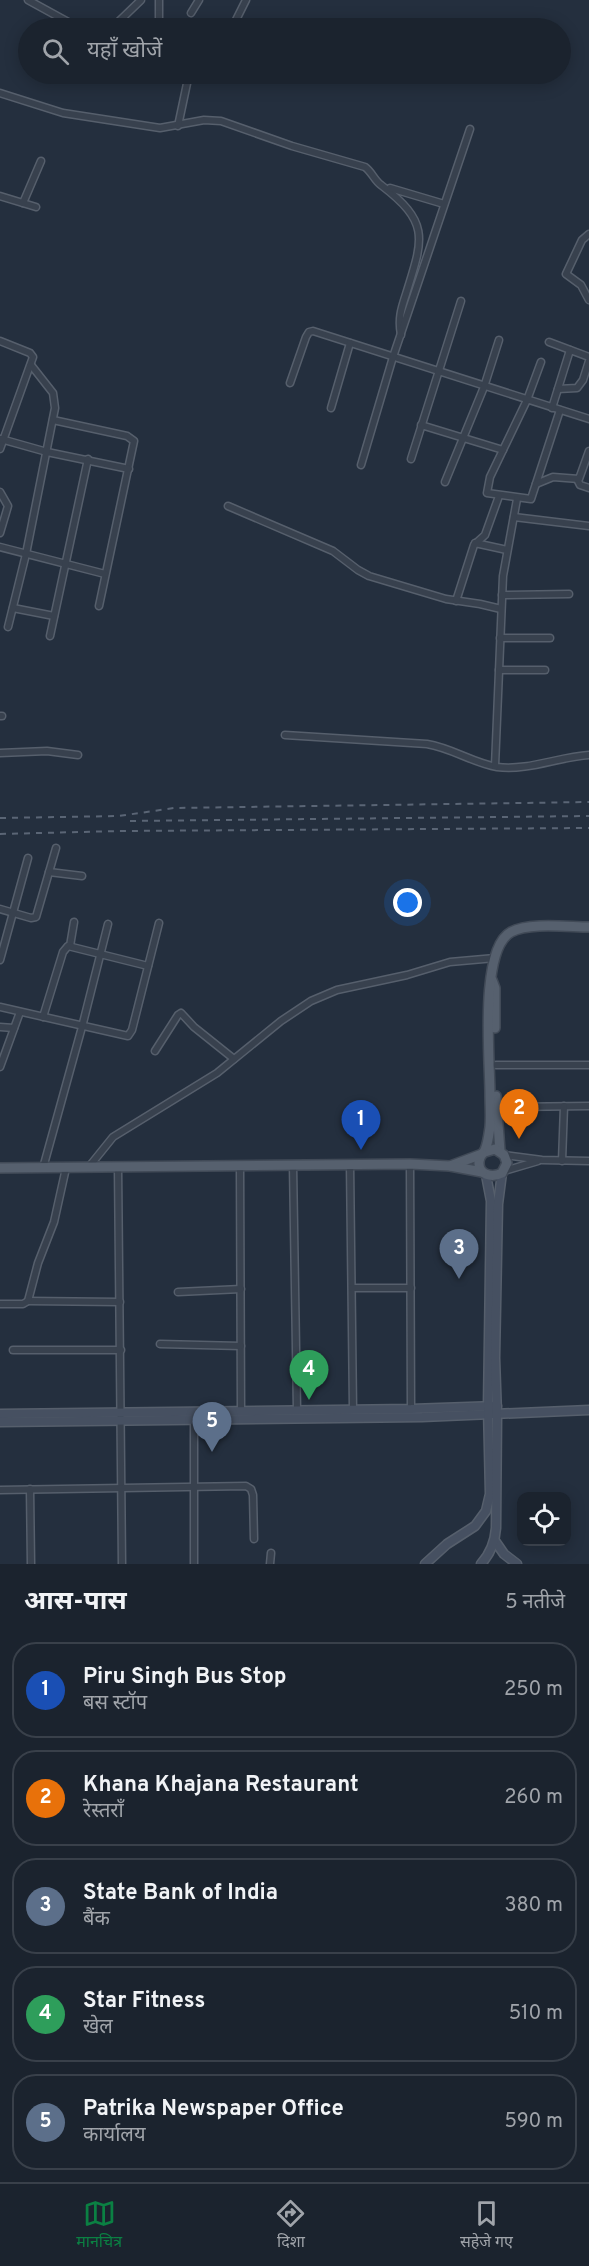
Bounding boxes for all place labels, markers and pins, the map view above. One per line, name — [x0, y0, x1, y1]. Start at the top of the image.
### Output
pin: 2 — [500, 1090, 538, 1139]
pin: 1 — [342, 1100, 380, 1150]
pin: 3 — [440, 1230, 478, 1279]
pin: 4 — [290, 1350, 328, 1400]
pin: 5 — [192, 1402, 232, 1452]

